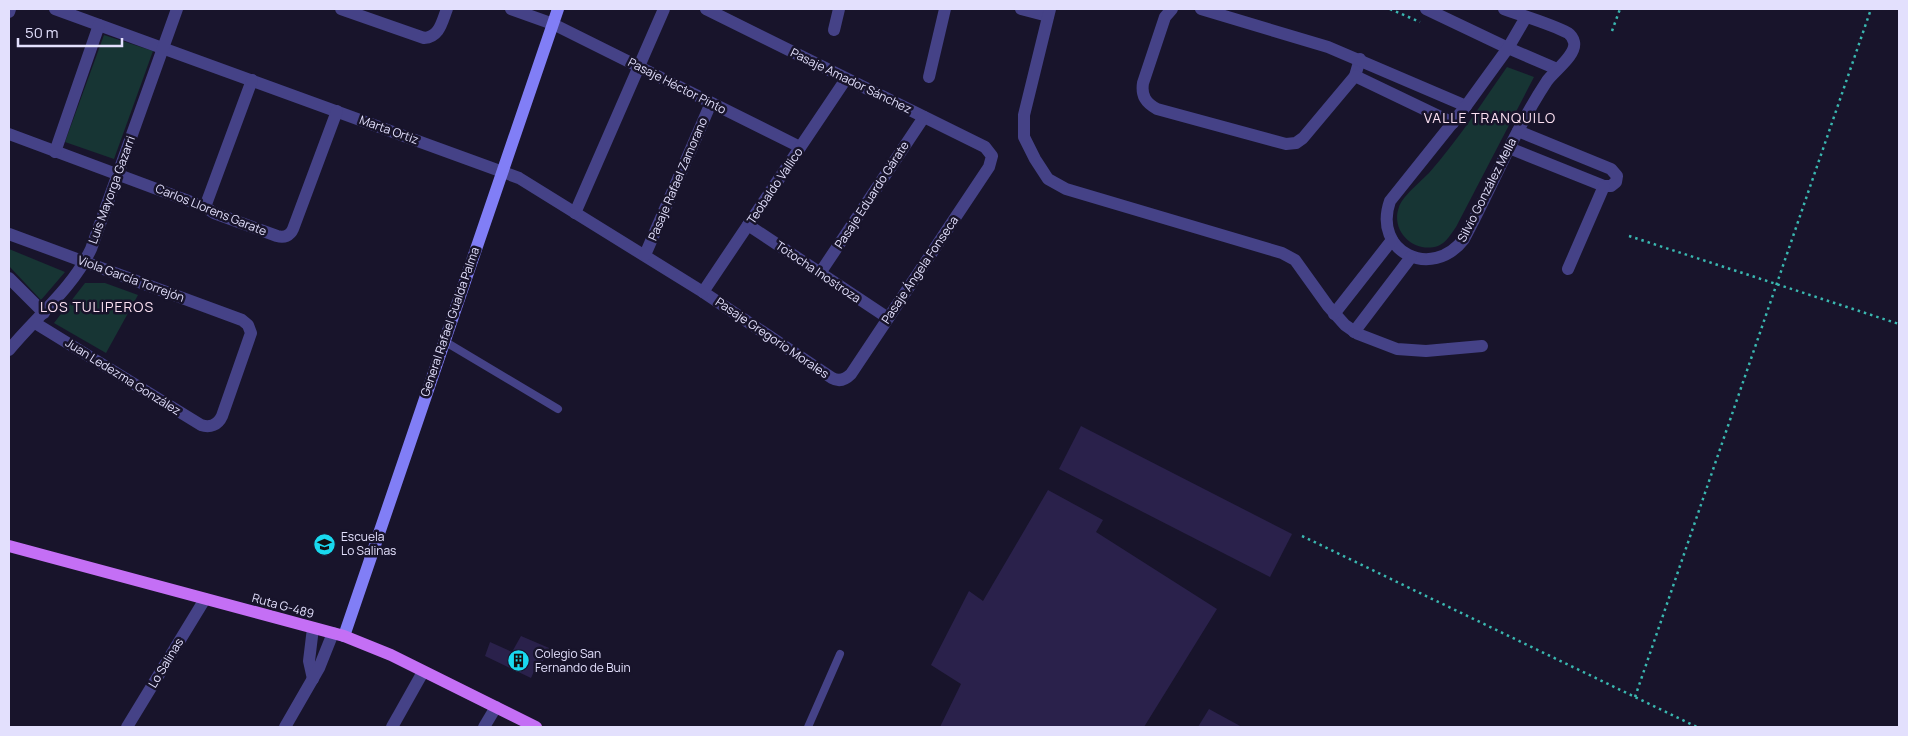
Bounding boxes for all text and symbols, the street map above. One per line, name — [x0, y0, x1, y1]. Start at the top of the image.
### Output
scale bar — [18, 15, 121, 47]
text: 50 m — [25, 22, 59, 43]
street label: Pasaje Amador Sánchez — [788, 44, 915, 117]
street label: Pasaje Héctor Pinto — [625, 53, 729, 118]
district label: VALLE TRANQUILO — [1424, 108, 1556, 127]
street label: Marta Ortiz — [357, 111, 421, 148]
street label: Pasaje Rafael Zamorano — [644, 115, 711, 243]
street label: Luis Mayorga Gazarri — [84, 133, 139, 246]
street label: Silvio González Mella — [1453, 135, 1520, 245]
street label: Pasaje Eduardo Gárate — [830, 138, 913, 252]
street label: Teobaldo Vallico — [743, 144, 806, 227]
street label: Carlos Llorens Garate — [153, 179, 269, 240]
street label: Pasaje Ángela Fonseca — [877, 213, 962, 327]
street label: Totocha Inostroza — [772, 237, 864, 306]
street label: General Rafael Gualda Palma — [416, 245, 483, 399]
street label: Viola García Torrejón — [75, 251, 187, 306]
street label: Pasaje Gregorio Morales — [712, 293, 832, 382]
district label: LOS TULIPEROS — [40, 297, 154, 316]
street label: Juan Ledezma González — [62, 334, 184, 419]
place label: Escuela Lo Salinas — [341, 528, 396, 559]
school or university icon: Escuela Lo Salinas — [313, 532, 337, 556]
street label: Ruta G-489 — [250, 589, 316, 622]
street label: Lo Salinas — [144, 635, 187, 691]
place label: Colegio San Fernando de Buin — [535, 645, 631, 676]
building icon: Colegio San Fernando de Buin — [507, 649, 531, 673]

